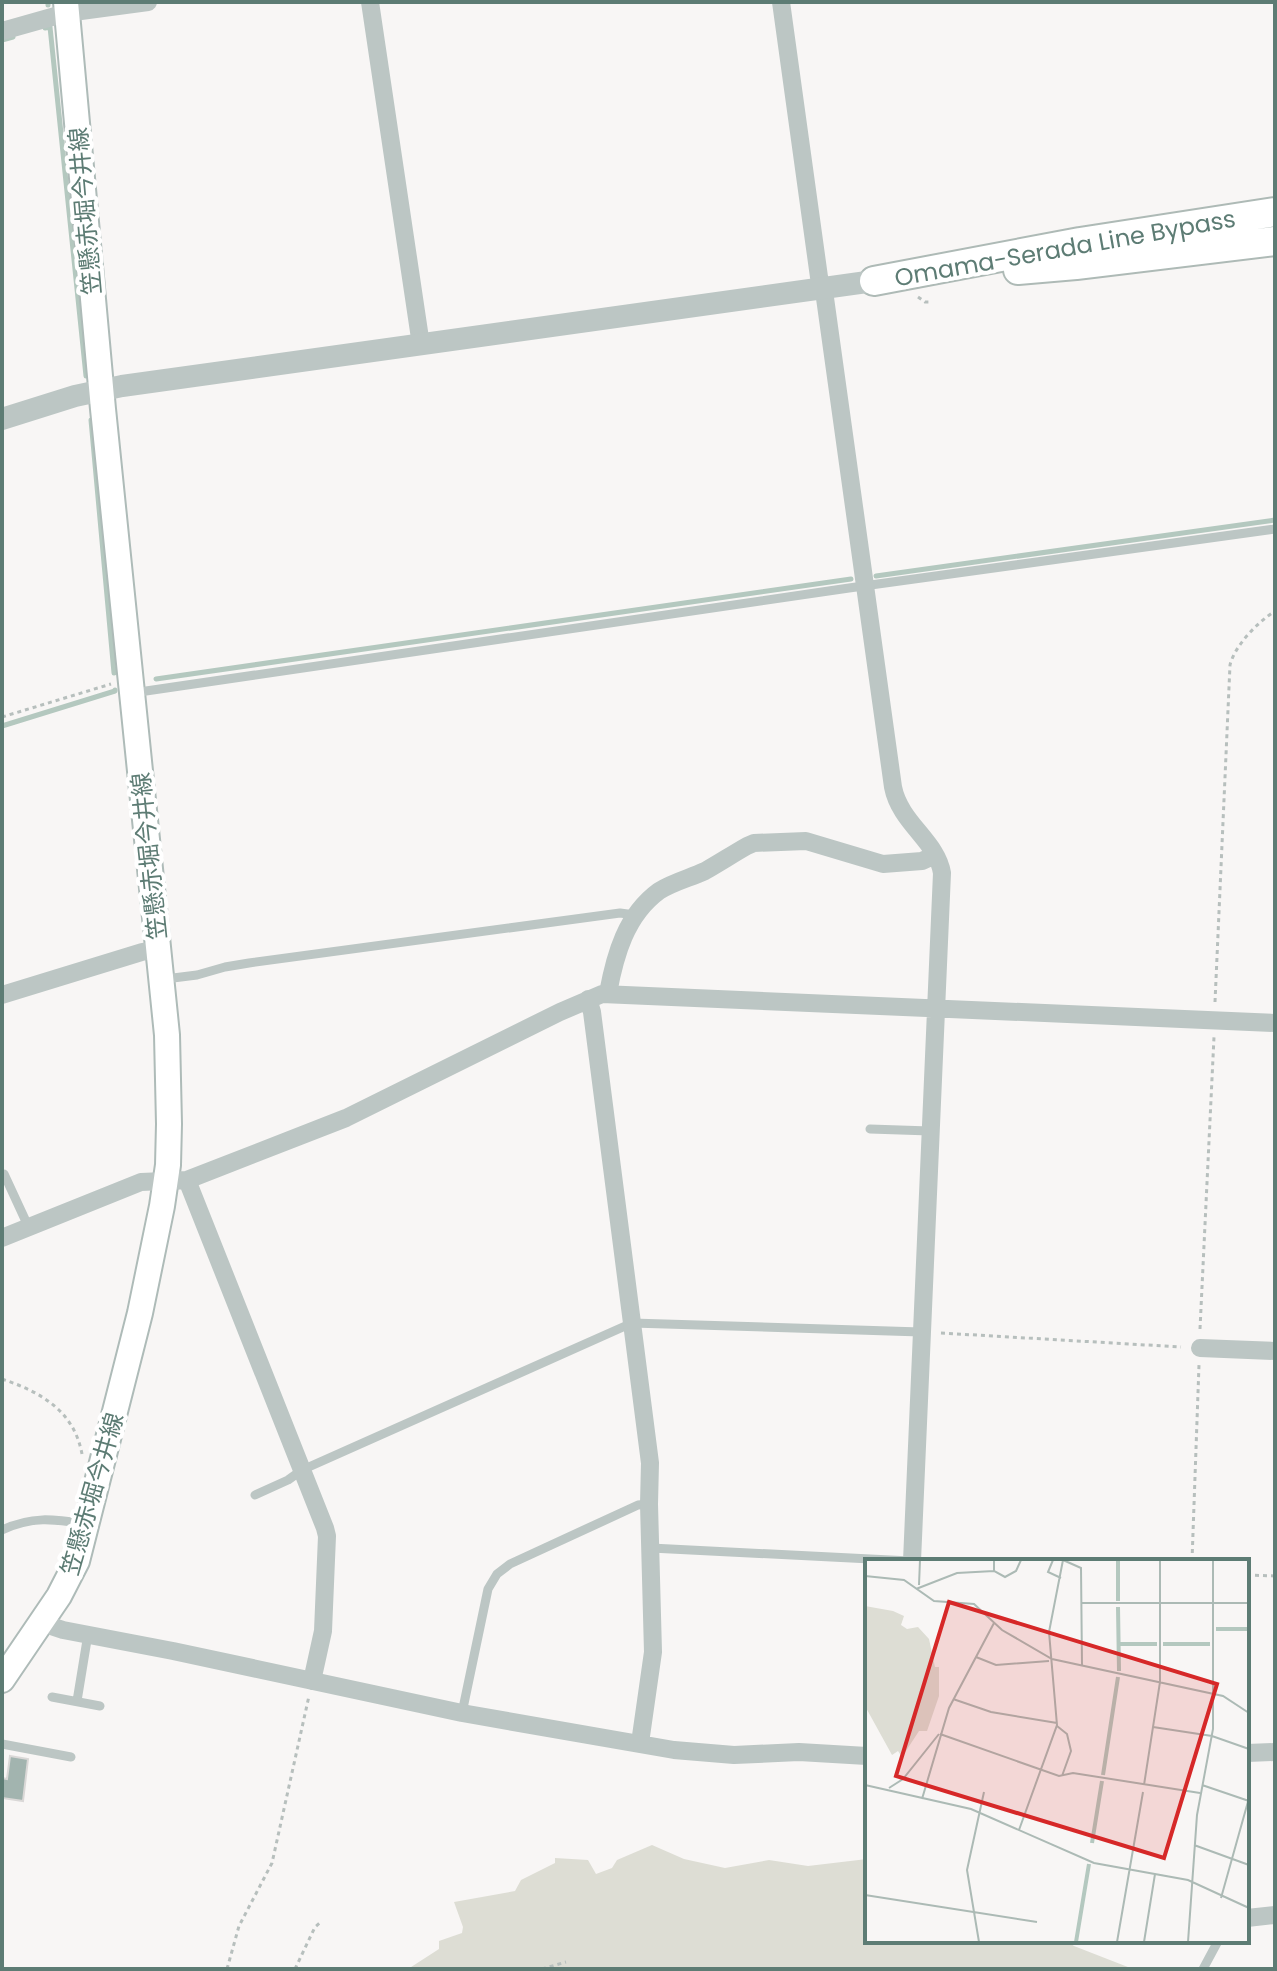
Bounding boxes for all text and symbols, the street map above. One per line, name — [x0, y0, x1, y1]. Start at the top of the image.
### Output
street label: 笠懸赤堀今井線 — [61, 126, 109, 296]
street label: Omama-Serada Line Bypass — [892, 202, 1238, 294]
street label: 笠懸赤堀今井線 — [124, 771, 174, 941]
street label: 笠懸赤堀今井線 — [53, 1409, 131, 1579]
inset map — [865, 1559, 1249, 1943]

